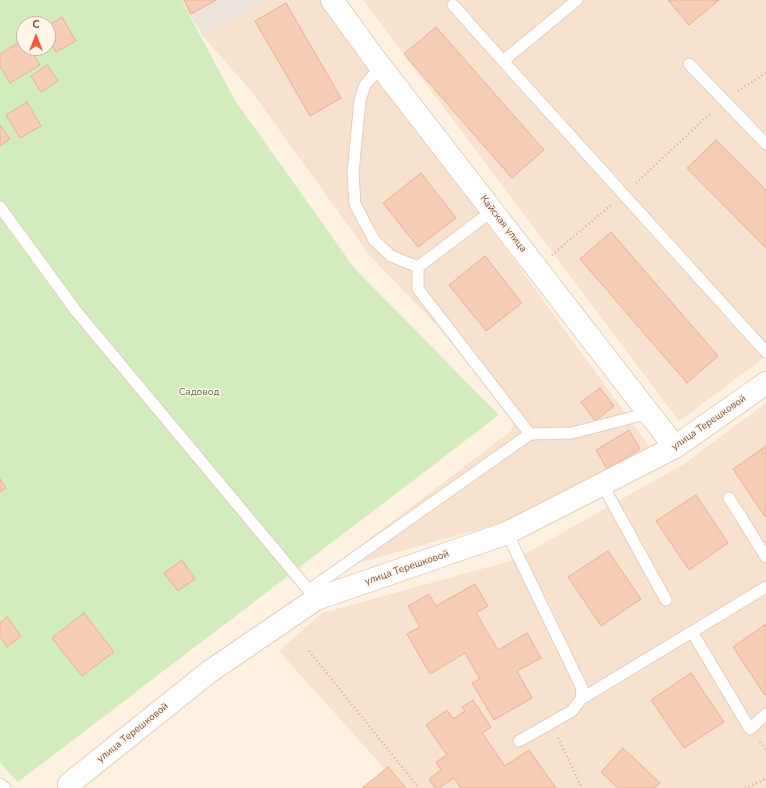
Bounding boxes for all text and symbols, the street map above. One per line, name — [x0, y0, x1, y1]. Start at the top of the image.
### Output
north arrow — [16, 16, 56, 56]
text: С — [32, 17, 40, 32]
street label: Кайская улица — [477, 193, 529, 255]
park label: Садовод — [179, 387, 219, 399]
street label: улица Терешковой — [669, 393, 749, 453]
street label: улица Терешковой — [363, 548, 451, 588]
street label: улица Терешковой — [95, 701, 171, 765]

